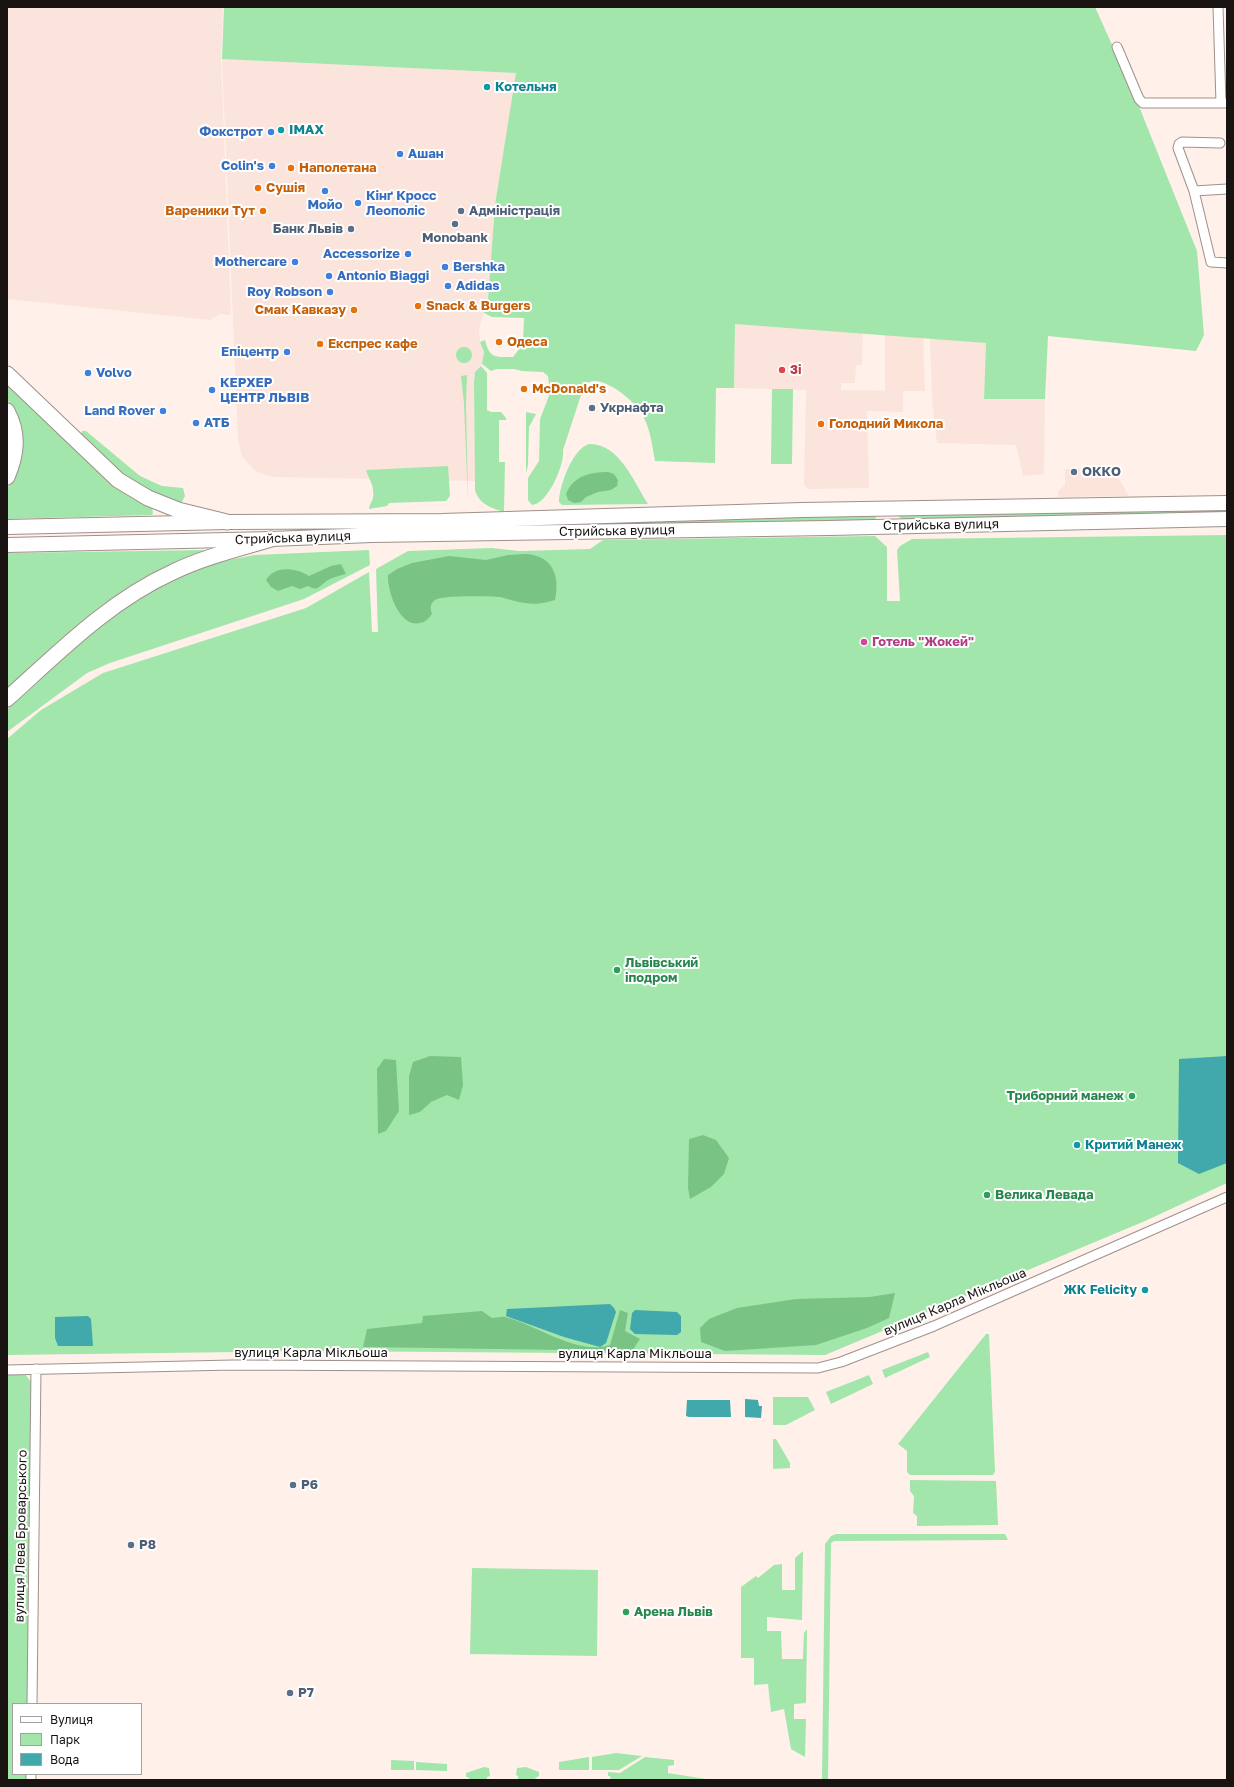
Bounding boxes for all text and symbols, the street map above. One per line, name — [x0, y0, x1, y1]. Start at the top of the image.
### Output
place label: Котельня — [495, 79, 557, 95]
marker: Котельня — [482, 82, 492, 92]
place label: IMAX — [289, 122, 324, 138]
place label: Фокстрот — [199, 124, 263, 140]
marker: IMAX — [276, 125, 286, 135]
marker: Фокстрот — [266, 127, 276, 137]
place label: Ашан — [408, 146, 444, 162]
marker: Ашан — [395, 149, 405, 159]
place label: Colin's — [221, 158, 264, 174]
place label: Наполетана — [299, 160, 377, 176]
marker: Colin's — [267, 161, 277, 171]
marker: Наполетана — [286, 163, 296, 173]
place label: Сушія — [266, 180, 305, 196]
marker: Сушія — [253, 183, 263, 193]
marker: Мойо — [320, 186, 330, 196]
place label: Кінґ Кросс Леополіс — [366, 188, 437, 219]
place label: Мойо — [307, 197, 343, 213]
marker: Кінґ Кросс Леополіс — [353, 198, 363, 208]
place label: Вареники Тут — [165, 203, 255, 219]
place label: Адміністрація — [469, 203, 560, 219]
marker: Вареники Тут — [258, 206, 268, 216]
marker: Адміністрація — [456, 206, 466, 216]
marker: Monobank — [450, 219, 460, 229]
place label: Банк Львів — [273, 221, 343, 237]
marker: Банк Львів — [346, 224, 356, 234]
place label: Monobank — [422, 230, 488, 246]
place label: Accessorize — [323, 246, 400, 262]
marker: Accessorize — [403, 249, 413, 259]
place label: Mothercare — [215, 254, 287, 270]
marker: Mothercare — [290, 257, 300, 267]
place label: Bershka — [453, 259, 505, 275]
marker: Bershka — [440, 262, 450, 272]
place label: Antonio Biaggi — [337, 268, 429, 284]
marker: Antonio Biaggi — [324, 271, 334, 281]
place label: Adidas — [456, 278, 499, 294]
marker: Adidas — [443, 281, 453, 291]
place label: Roy Robson — [247, 284, 322, 300]
marker: Roy Robson — [325, 287, 335, 297]
place label: Snack & Burgers — [426, 298, 531, 314]
marker: Snack & Burgers — [413, 301, 423, 311]
place label: Смак Кавказу — [255, 302, 346, 318]
marker: Смак Кавказу — [349, 305, 359, 315]
place label: Одеса — [507, 334, 547, 350]
place label: Експрес кафе — [328, 336, 418, 352]
marker: Одеса — [494, 337, 504, 347]
marker: Експрес кафе — [315, 339, 325, 349]
place label: Епіцентр — [221, 344, 279, 360]
marker: Епіцентр — [282, 347, 292, 357]
place label: 3і — [790, 362, 801, 378]
place label: Volvo — [96, 365, 132, 381]
marker: 3і — [777, 365, 787, 375]
marker: Volvo — [83, 368, 93, 378]
place label: КЕРХЕР ЦЕНТР ЛЬВІВ — [220, 375, 309, 406]
place label: McDonald's — [532, 381, 606, 397]
marker: McDonald's — [519, 384, 529, 394]
marker: КЕРХЕР ЦЕНТР ЛЬВІВ — [207, 385, 217, 395]
place label: Укрнафта — [600, 400, 664, 416]
place label: Land Rover — [84, 403, 155, 419]
marker: Укрнафта — [587, 403, 597, 413]
marker: Land Rover — [158, 406, 168, 416]
place label: АТБ — [204, 415, 230, 431]
place label: Голодний Микола — [829, 416, 943, 432]
marker: АТБ — [191, 418, 201, 428]
marker: Голодний Микола — [816, 419, 826, 429]
place label: ОККО — [1082, 464, 1121, 480]
marker: ОККО — [1069, 467, 1079, 477]
street label: Стрийська вулиця — [883, 516, 999, 534]
street label: Стрийська вулиця — [559, 522, 675, 540]
street label: Стрийська вулиця — [235, 528, 351, 548]
place label: Готель "Жокей" — [872, 634, 974, 650]
marker: Готель "Жокей" — [859, 637, 869, 647]
place label: Львівський іподром — [625, 955, 698, 986]
marker: Львівський іподром — [612, 965, 622, 975]
place label: Триборний манеж — [1007, 1088, 1124, 1104]
marker: Триборний манеж — [1127, 1091, 1137, 1101]
place label: Критий Манеж — [1085, 1137, 1181, 1153]
marker: Критий Манеж — [1072, 1140, 1082, 1150]
place label: Велика Левада — [995, 1187, 1094, 1203]
marker: Велика Левада — [982, 1190, 992, 1200]
street label: вулиця Карла Мікльоша — [881, 1265, 1029, 1339]
place label: ЖК Felicity — [1064, 1282, 1137, 1298]
marker: ЖК Felicity — [1140, 1285, 1150, 1295]
street label: вулиця Карла Мікльоша — [234, 1345, 388, 1361]
street label: вулиця Карла Мікльоша — [558, 1346, 712, 1362]
street label: вулиця Лева Броварського — [12, 1449, 30, 1623]
place label: P6 — [301, 1477, 318, 1493]
marker: P6 — [288, 1480, 298, 1490]
place label: P8 — [139, 1537, 156, 1553]
marker: P8 — [126, 1540, 136, 1550]
place label: Арена Львів — [634, 1604, 713, 1620]
marker: Арена Львів — [621, 1607, 631, 1617]
place label: P7 — [298, 1685, 314, 1701]
marker: P7 — [285, 1688, 295, 1698]
legend — [12, 1703, 142, 1775]
text: Вулиця — [50, 1712, 93, 1727]
text: Парк — [50, 1732, 80, 1747]
text: Вода — [50, 1752, 79, 1767]

